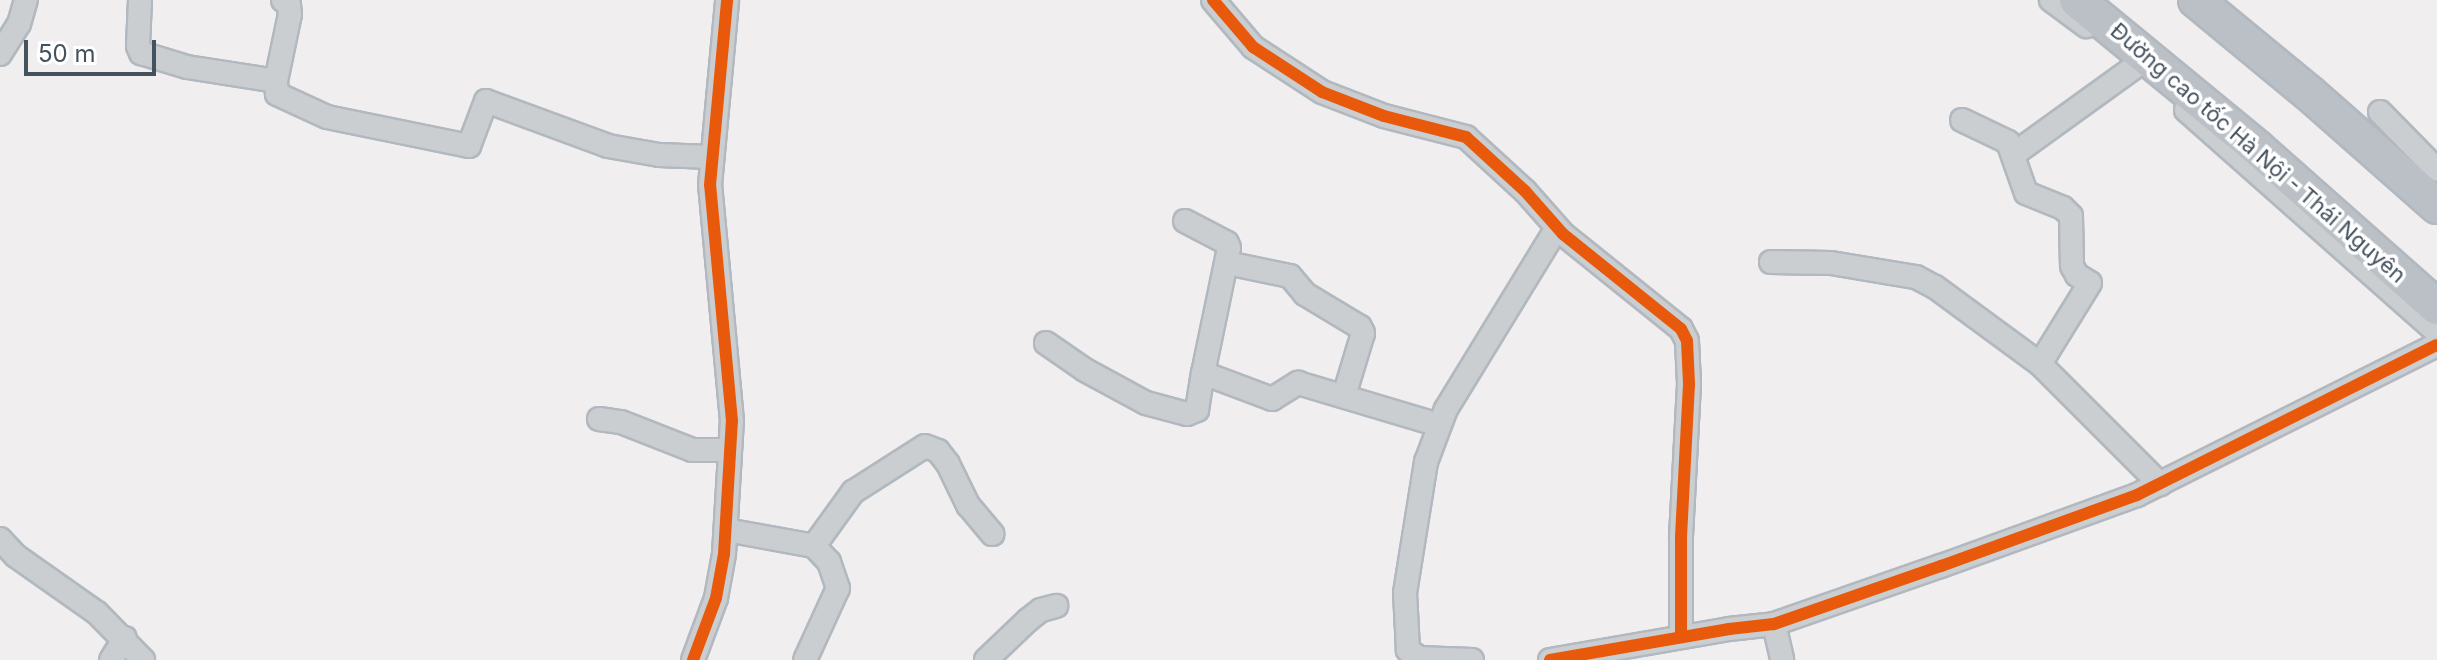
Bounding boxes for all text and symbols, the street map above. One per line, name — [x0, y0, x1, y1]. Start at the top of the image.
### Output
street label: Đường cao tốc Hà Nội - Thái Nguyên — [2105, 18, 2411, 288]
scale bar — [28, 24, 160, 74]
text: 50 m — [38, 39, 96, 68]

